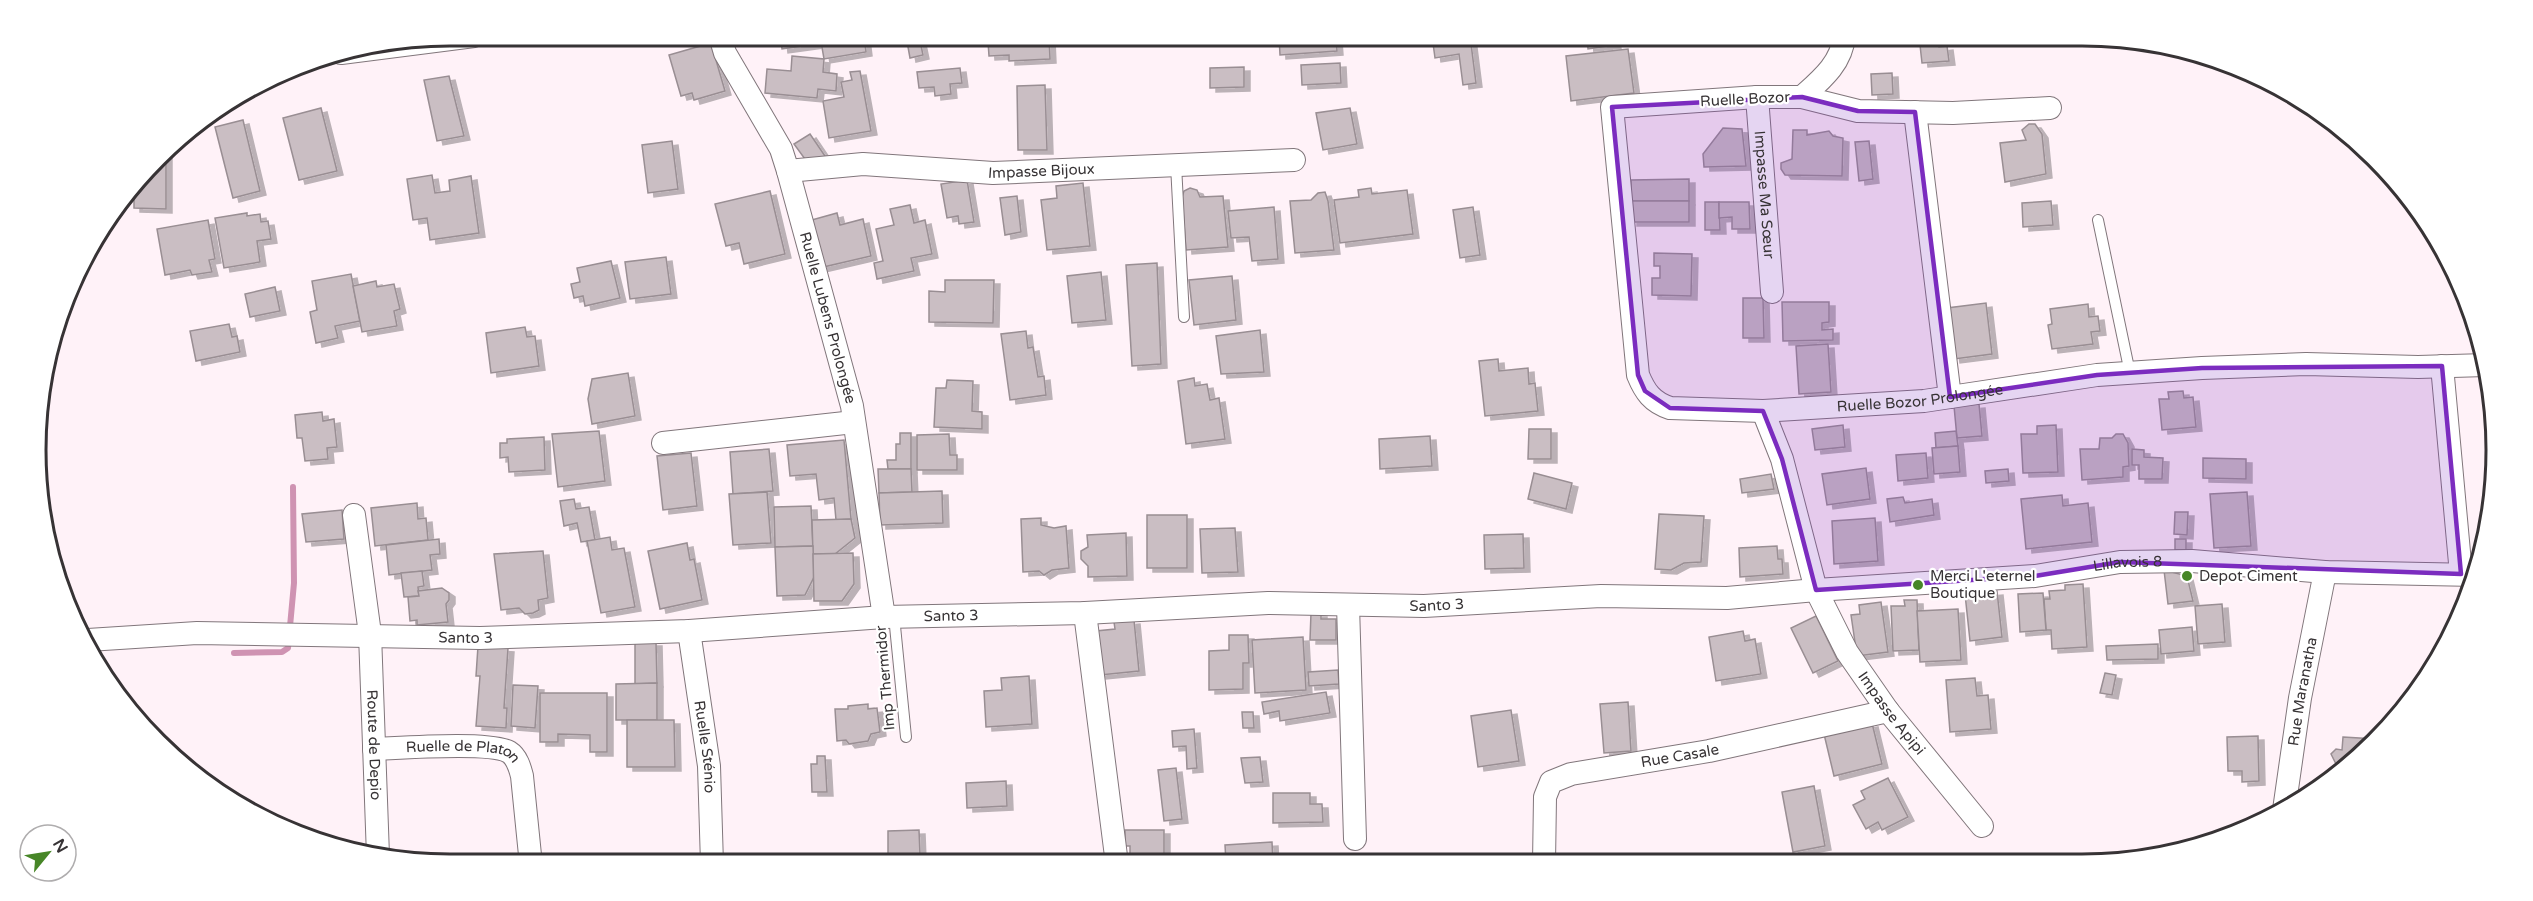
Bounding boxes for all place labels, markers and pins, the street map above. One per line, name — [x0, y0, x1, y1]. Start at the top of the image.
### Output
place label: Merci L'eternel Boutique — [1930, 567, 2036, 602]
place label: Depot Ciment — [2199, 567, 2298, 585]
marker: Depot Ciment — [2180, 569, 2194, 583]
marker: Merci L'eternel Boutique — [1911, 578, 1925, 592]

